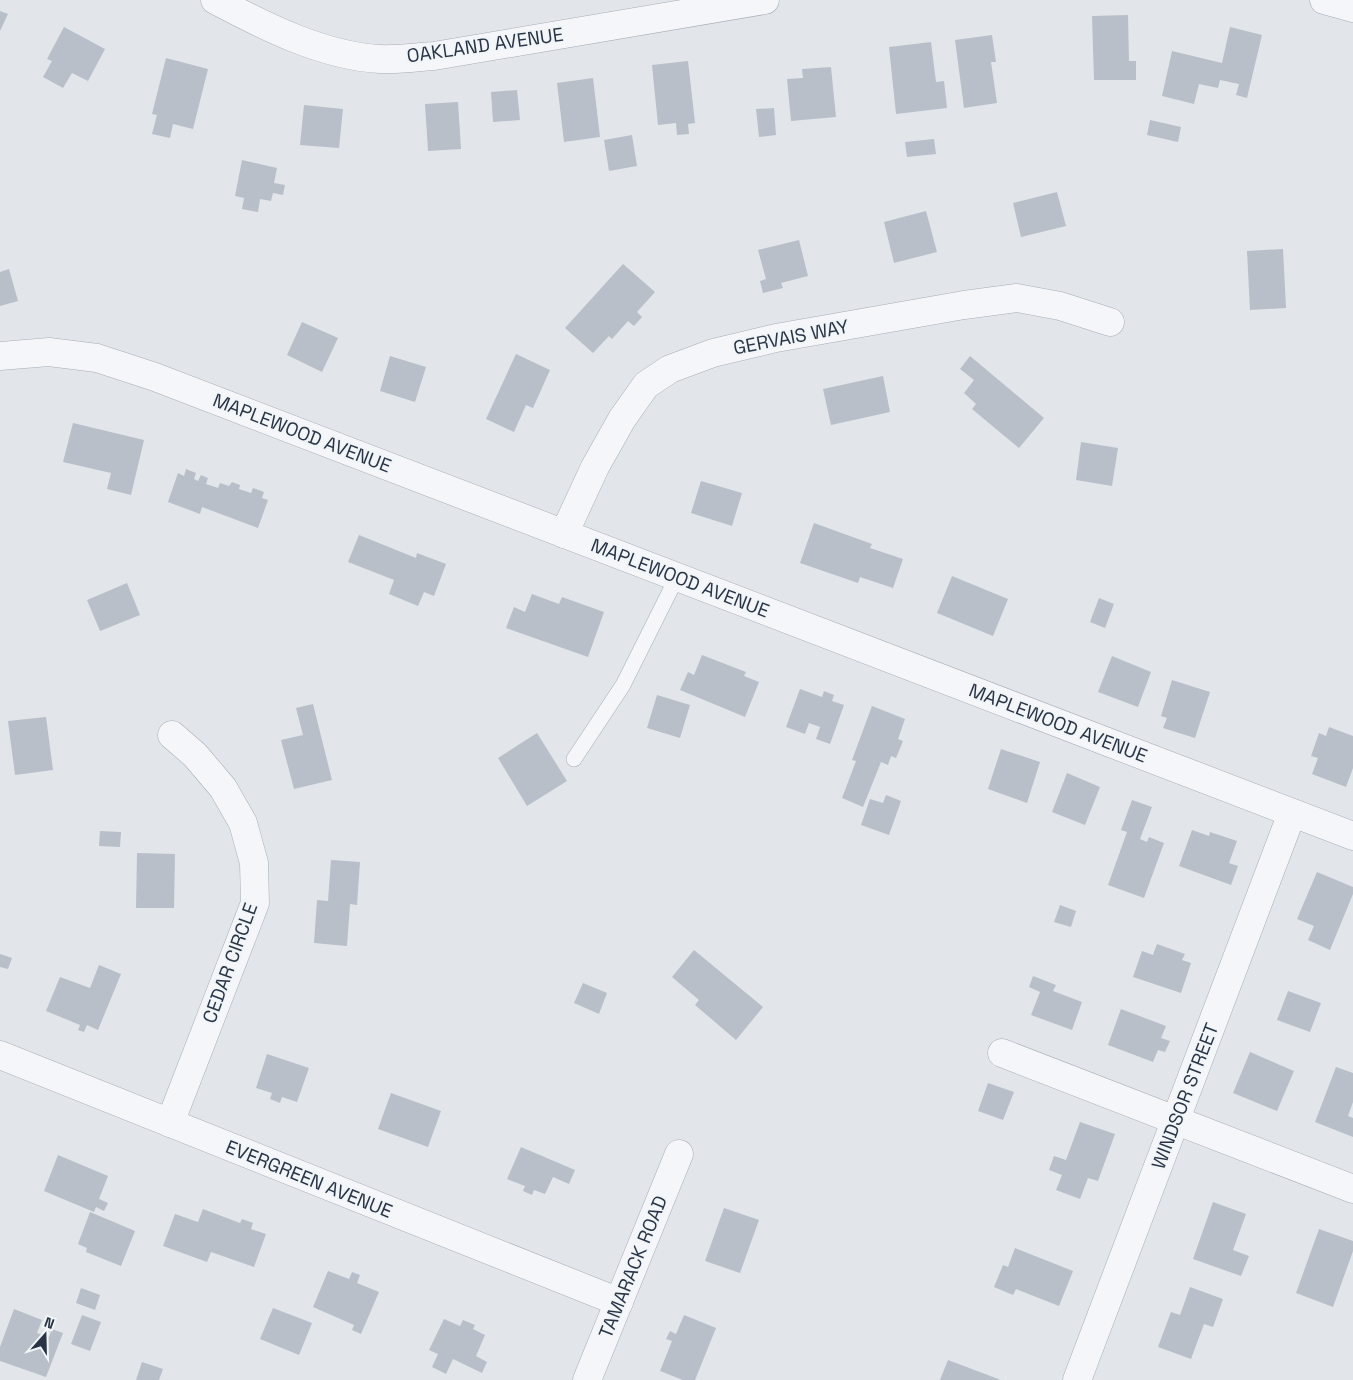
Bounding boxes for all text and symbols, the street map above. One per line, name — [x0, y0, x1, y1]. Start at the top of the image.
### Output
street label: OAKLAND AVENUE — [405, 22, 565, 68]
street label: GERVAIS WAY — [731, 313, 851, 360]
street label: MAPLEWOOD AVENUE — [209, 387, 395, 479]
street label: MAPLEWOOD AVENUE — [587, 532, 773, 624]
street label: MAPLEWOOD AVENUE — [965, 677, 1151, 769]
street label: CEDAR CIRCLE — [197, 899, 263, 1027]
street label: WINDSOR STREET — [1146, 1019, 1224, 1173]
street label: EVERGREEN AVENUE — [222, 1134, 396, 1224]
street label: TAMARACK ROAD — [593, 1192, 673, 1342]
north arrow — [20, 1310, 70, 1360]
text: N — [42, 1313, 57, 1333]

